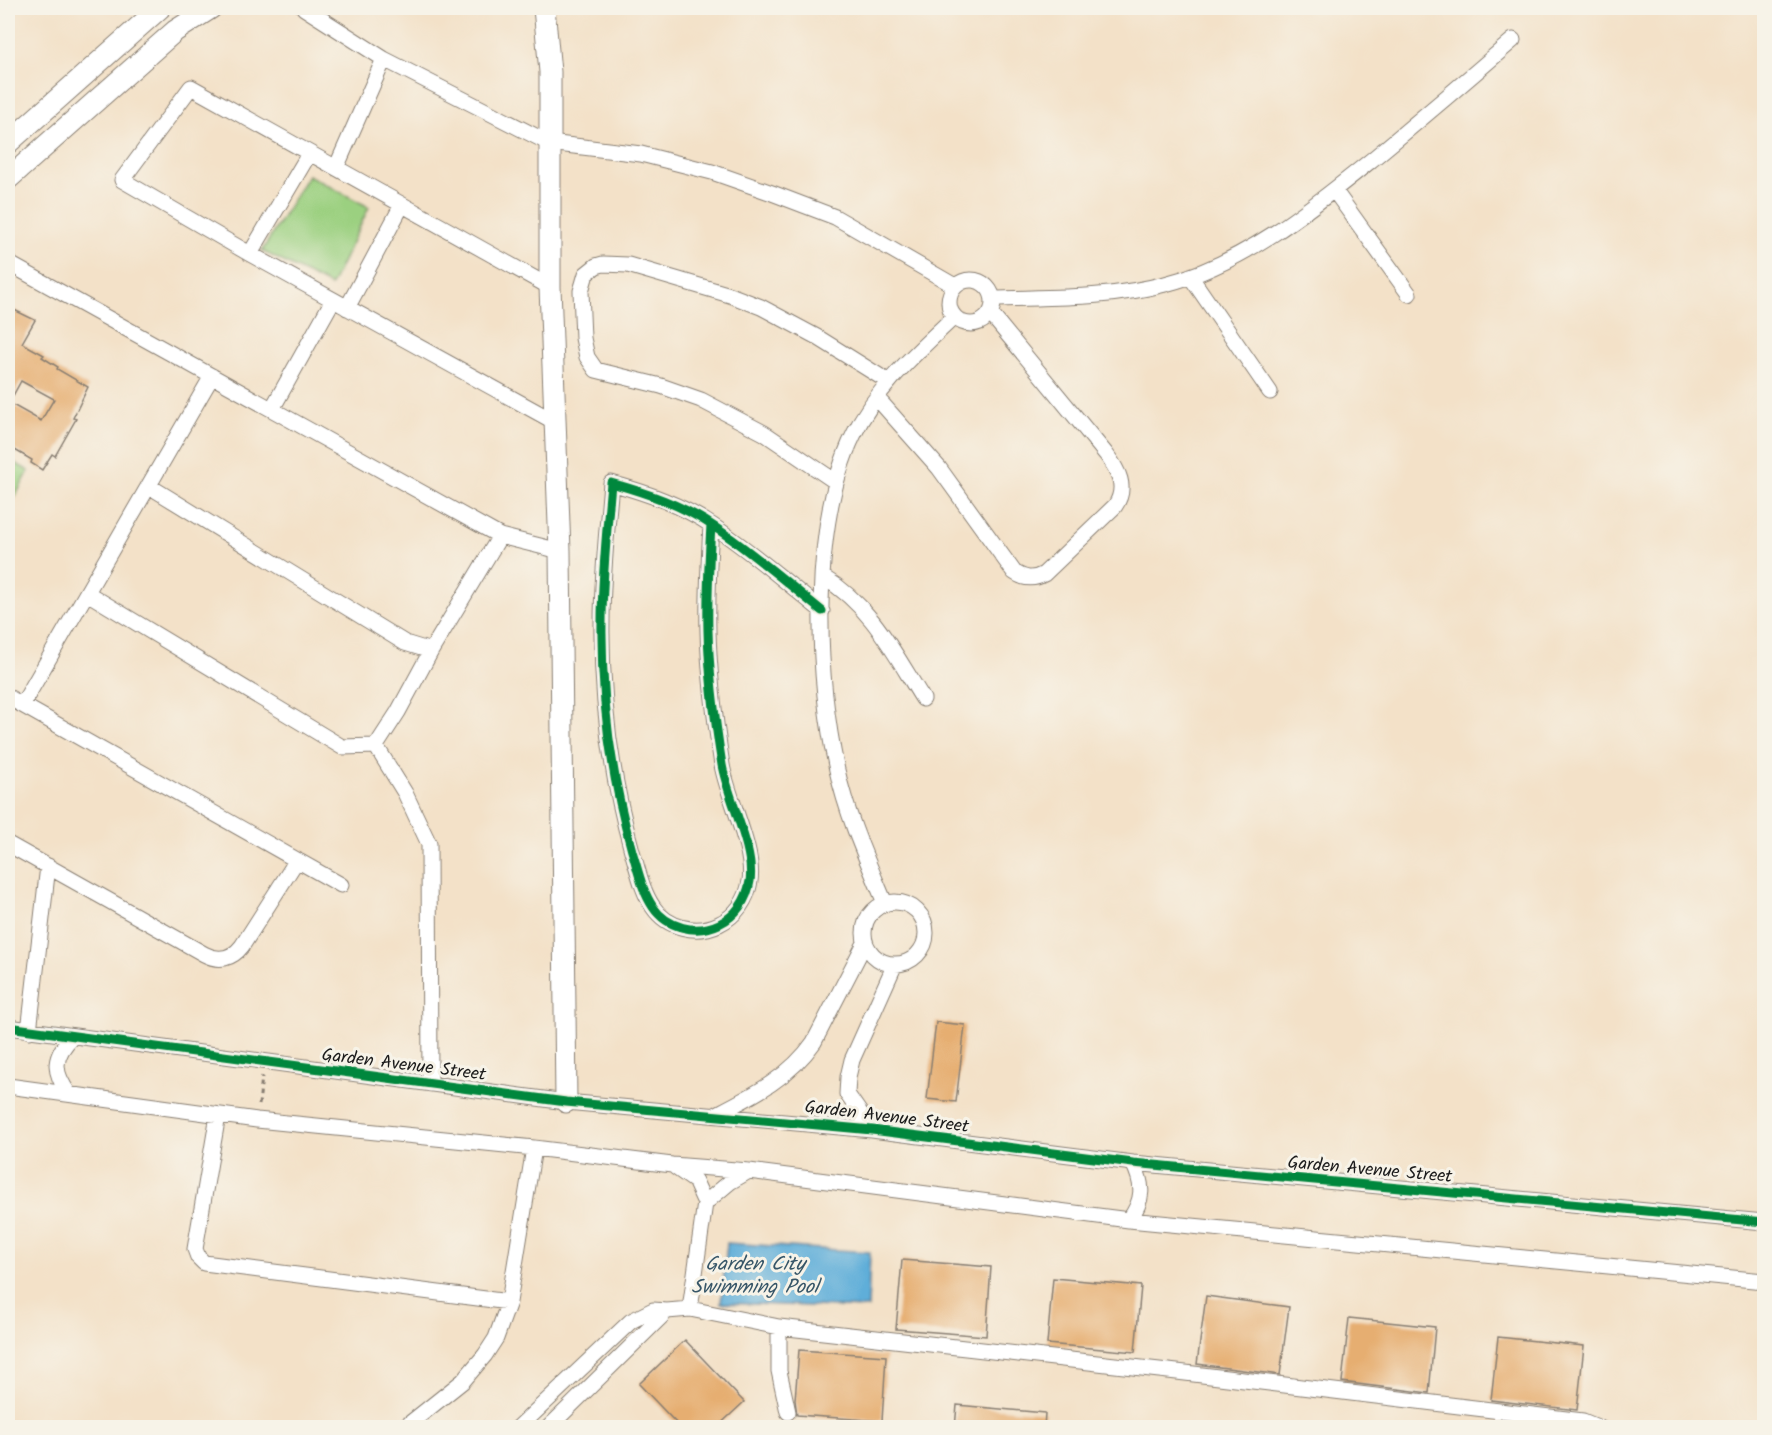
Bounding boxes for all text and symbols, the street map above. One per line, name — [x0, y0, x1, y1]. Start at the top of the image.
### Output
street label: Garden Avenue Street — [320, 1041, 489, 1090]
street label: Garden Avenue Street — [803, 1093, 972, 1142]
street label: Garden Avenue Street — [1286, 1149, 1454, 1192]
water label: Garden City Swimming Pool — [691, 1249, 823, 1304]

